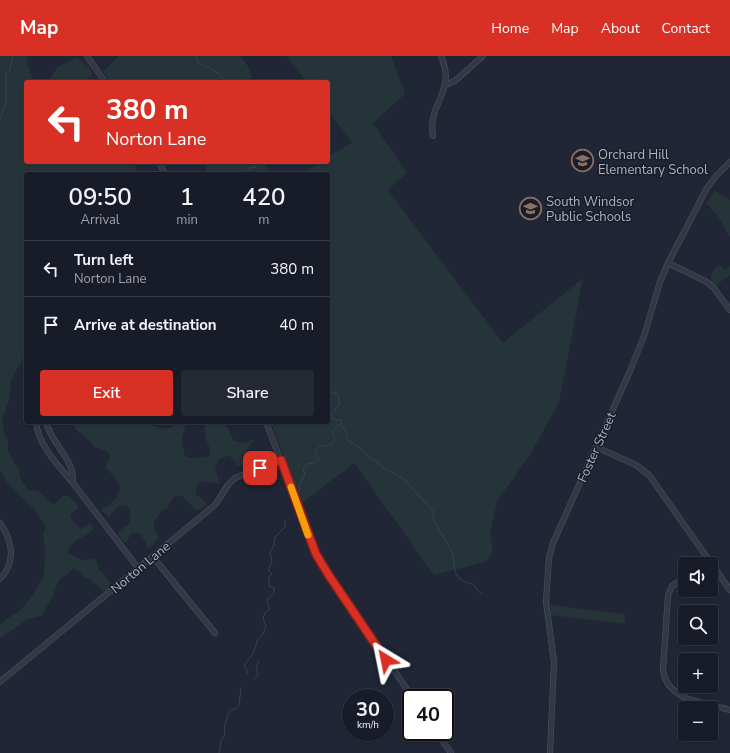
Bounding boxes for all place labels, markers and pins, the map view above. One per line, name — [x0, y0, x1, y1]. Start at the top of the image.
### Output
place label: Orchard Hill Elementary School — [598, 146, 708, 179]
school or university icon: Orchard Hill Elementary School — [570, 148, 596, 174]
place label: South Windsor Public Schools — [546, 193, 635, 226]
school or university icon: South Windsor Public Schools — [518, 195, 544, 221]
pin — [243, 451, 277, 485]

